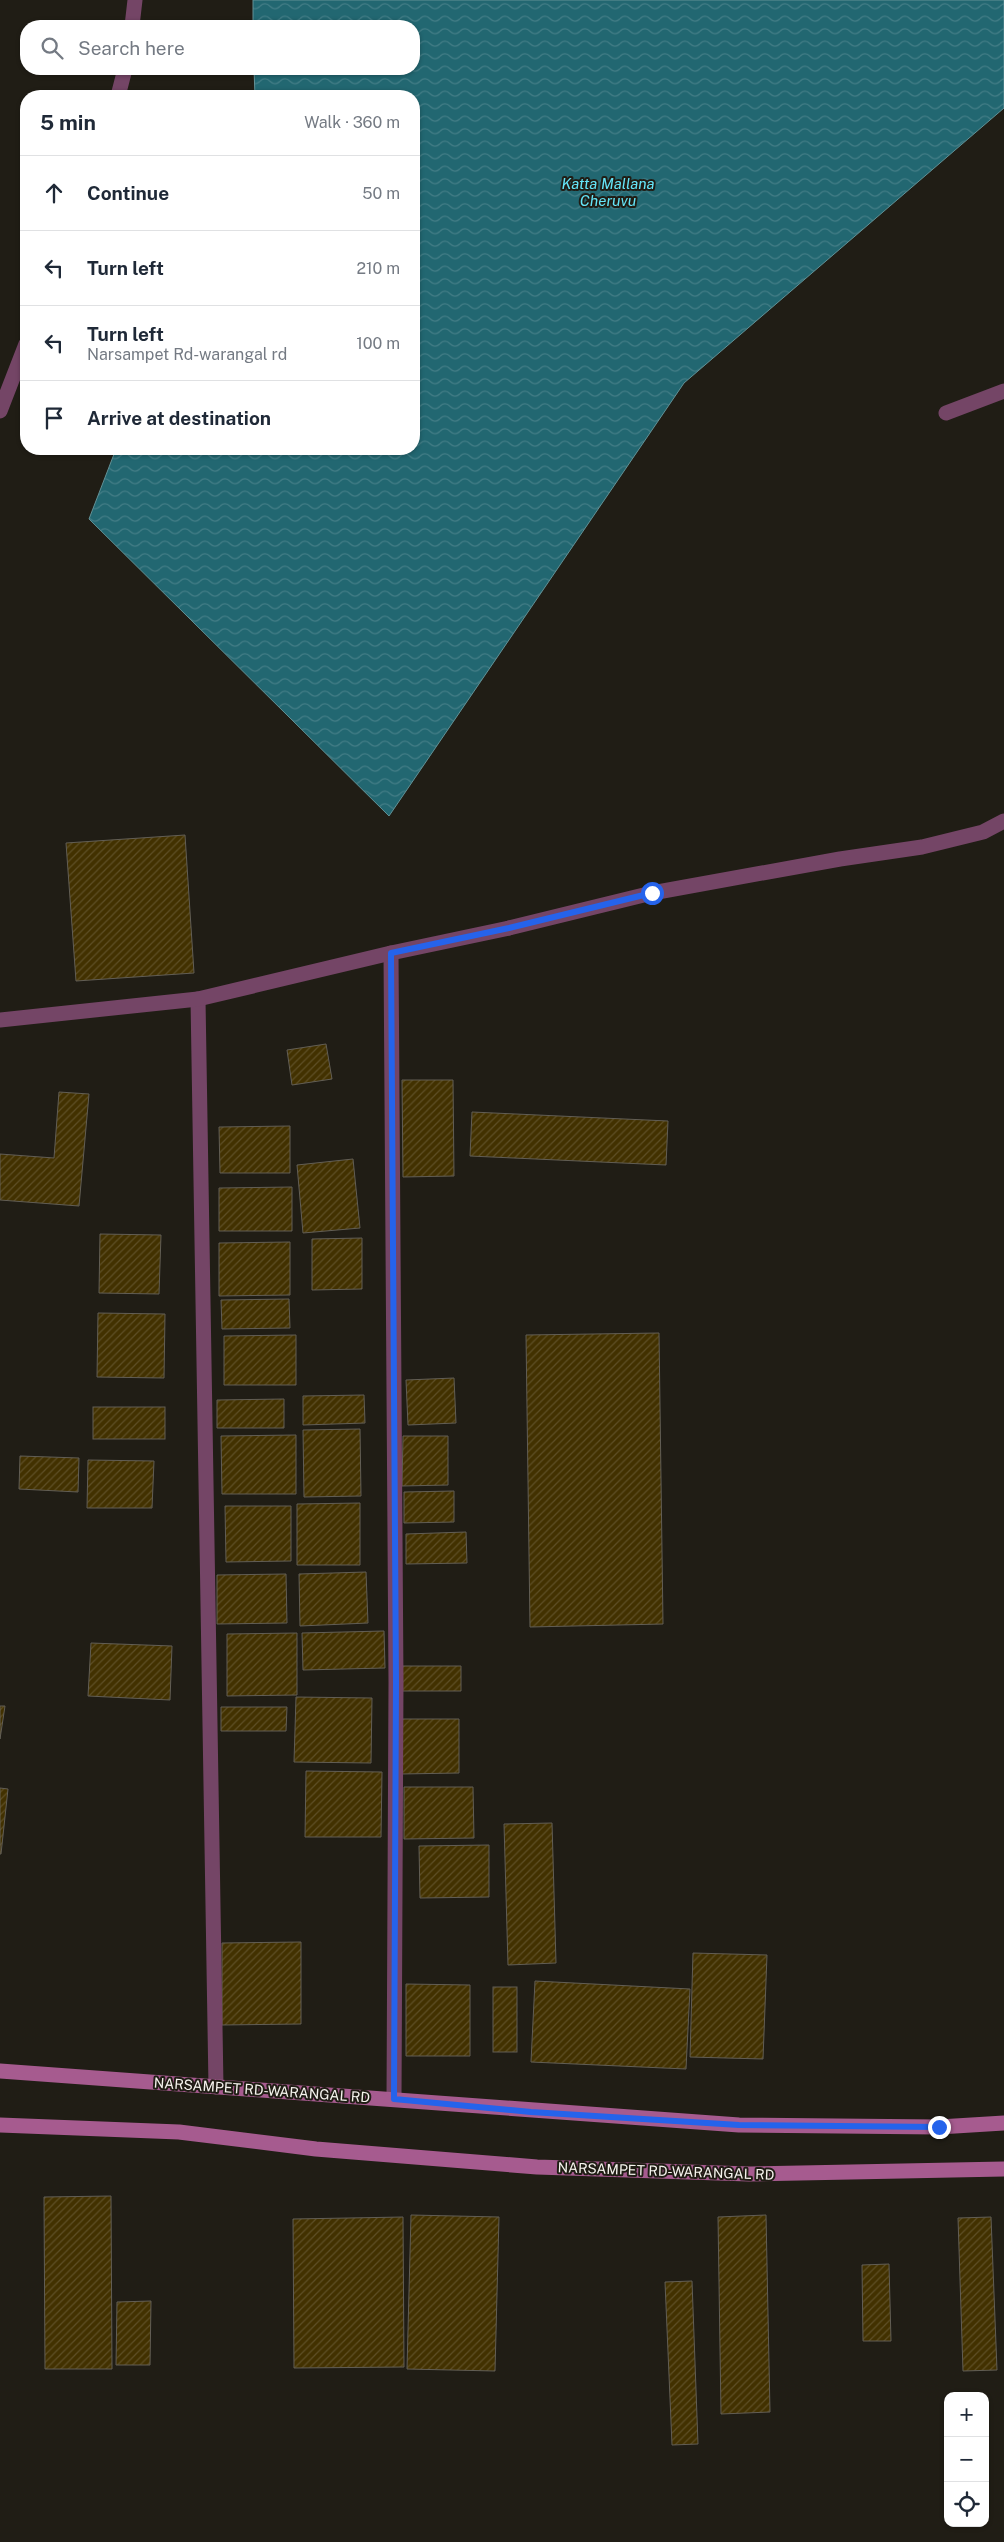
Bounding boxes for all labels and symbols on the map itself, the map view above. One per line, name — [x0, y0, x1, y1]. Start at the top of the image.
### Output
water label: Katta Mallana Cheruvu — [561, 175, 655, 209]
route start — [641, 882, 664, 905]
street label: NARSAMPET RD-WARANGAL RD — [153, 2074, 371, 2106]
route end — [928, 2116, 951, 2139]
street label: NARSAMPET RD-WARANGAL RD — [557, 2159, 775, 2183]

